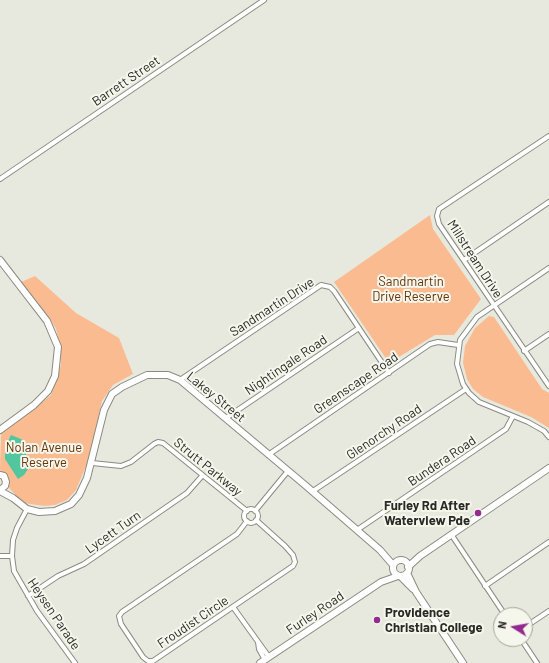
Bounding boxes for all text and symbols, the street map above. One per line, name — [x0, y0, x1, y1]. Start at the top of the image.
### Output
street label: Barrett Street — [89, 53, 163, 109]
street label: Millstream Drive — [444, 217, 506, 301]
street label: Sandmartin Drive — [227, 274, 317, 340]
park label: Sandmartin Drive Reserve — [372, 274, 450, 305]
street label: Nightingale Road — [242, 332, 330, 398]
street label: Greenscape Road — [311, 349, 401, 417]
street label: Lakey Street — [183, 369, 249, 425]
street label: Glenorchy Road — [343, 401, 425, 463]
street label: Bundera Road — [405, 433, 479, 489]
street label: Strutt Parkway — [171, 435, 245, 499]
park label: Nolan Avenue Reserve — [6, 440, 82, 471]
place label: Furley Rd After Waterview Pde — [384, 498, 470, 529]
street label: Lycett Turn — [82, 507, 144, 557]
marker: Furley Rd After Waterview Pde — [473, 508, 483, 518]
street label: Heysen Parade — [24, 575, 84, 653]
street label: Furley Road — [283, 588, 347, 638]
street label: Froudist Circle — [154, 592, 232, 652]
place label: Providence Christian College — [385, 605, 483, 636]
north arrow — [493, 607, 533, 647]
marker: Providence Christian College — [372, 615, 382, 625]
text: N — [495, 620, 509, 630]

